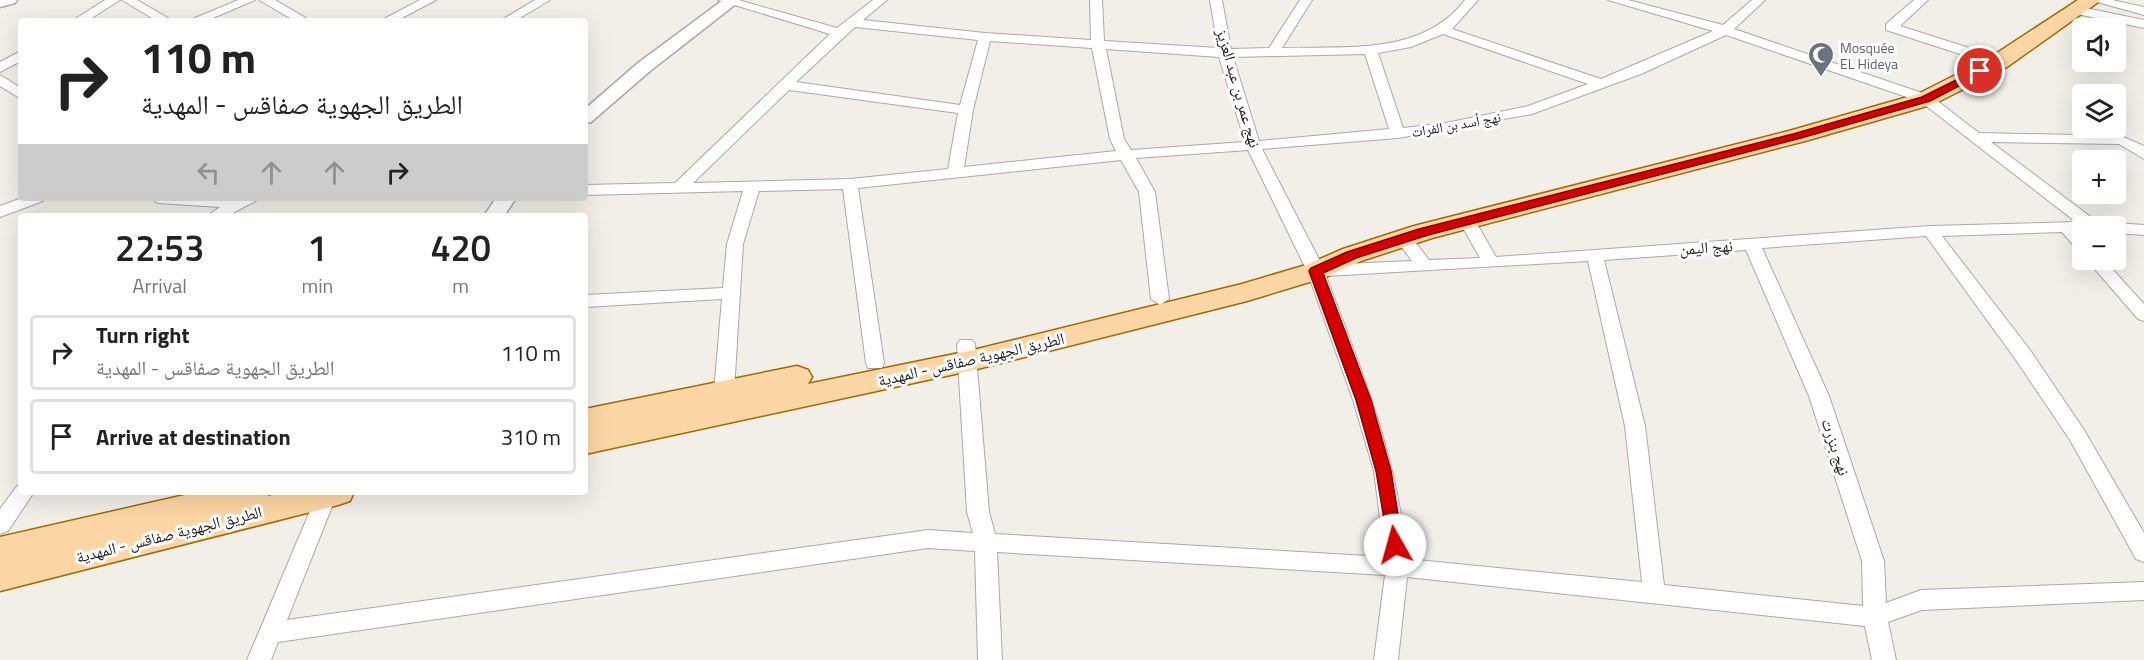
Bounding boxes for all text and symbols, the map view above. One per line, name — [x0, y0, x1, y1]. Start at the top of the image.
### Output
map controls — [2072, 18, 2126, 270]
button: sound — [2072, 18, 2126, 72]
text: 110 m — [141, 25, 256, 89]
street label: نهج عمر بن عبد العزيز — [1210, 25, 1267, 150]
place label: Mosquée EL Hideya — [1840, 37, 1898, 74]
mosque icon: Mosquée EL Hideya — [1806, 40, 1836, 78]
icon: right — [42, 42, 120, 120]
pin — [1954, 45, 2005, 96]
icon: arrive — [1963, 54, 1996, 87]
text: الطريق الجهوية صفاقس - المهدية — [141, 83, 463, 124]
button: layers — [2072, 84, 2126, 138]
street label: نهج أسد بن الفرات — [1410, 106, 1503, 142]
button: + — [2072, 150, 2126, 204]
icon: left — [192, 156, 225, 189]
icon: ahead — [255, 156, 288, 189]
icon: ahead — [318, 156, 351, 189]
icon: right — [381, 156, 414, 189]
button: − — [2072, 216, 2126, 270]
text: 22:53 — [115, 220, 204, 275]
text: 1 — [307, 220, 327, 275]
text: 420 — [430, 220, 491, 275]
street label: نهج اليمن — [1678, 233, 1734, 261]
text: Arrival — [133, 270, 187, 301]
text: min — [301, 270, 333, 301]
text: m — [452, 270, 469, 301]
text: Turn right — [96, 318, 190, 352]
street label: الطريق الجهوية صفاقس - المهدية — [875, 326, 1067, 392]
icon: right — [45, 336, 78, 369]
text: 110 m — [501, 336, 561, 370]
text: الطريق الجهوية صفاقس - المهدية — [96, 352, 334, 383]
street label: نهج بنزرت — [1816, 415, 1856, 479]
icon: arrive — [45, 420, 78, 453]
text: Arrive at destination — [96, 420, 291, 454]
text: 310 m — [501, 420, 561, 454]
street label: الطريق الجهوية صفاقس - المهدية — [74, 499, 264, 569]
position arrow — [1363, 513, 1427, 577]

